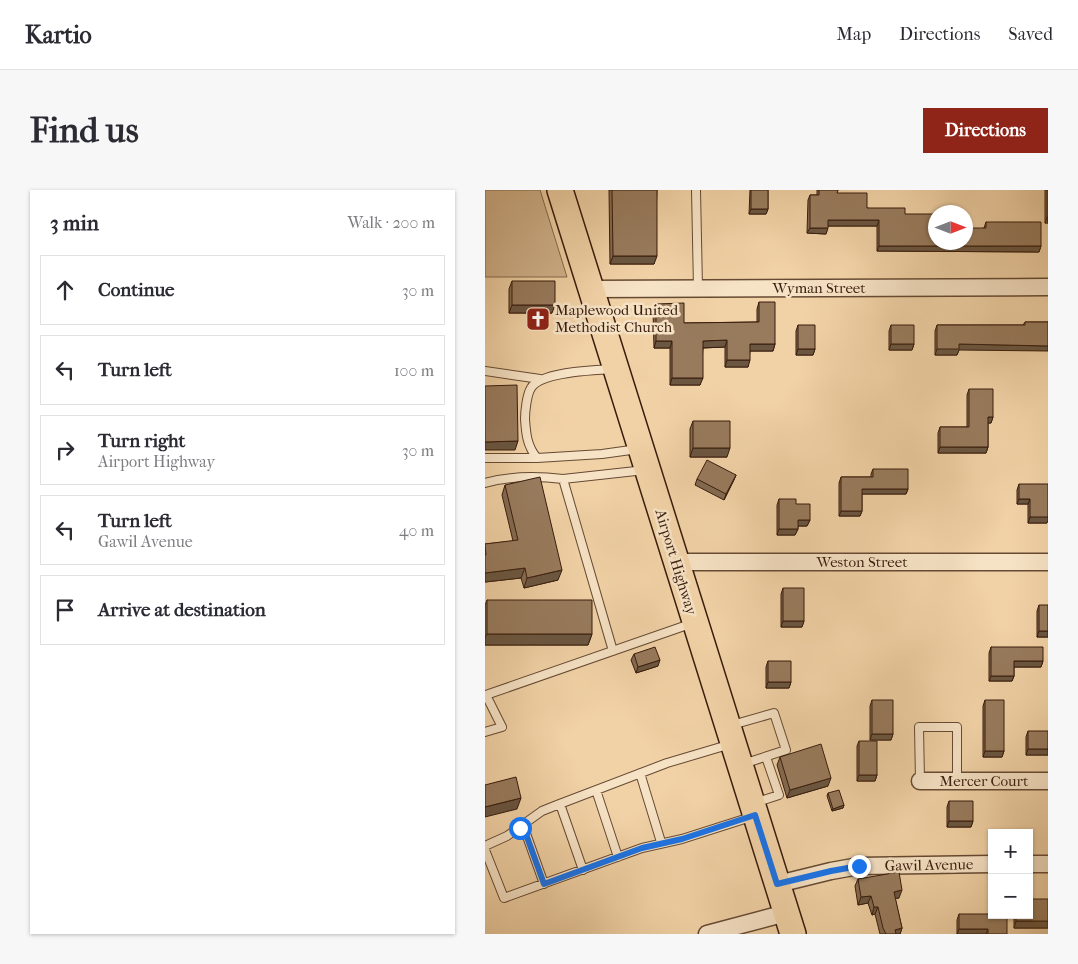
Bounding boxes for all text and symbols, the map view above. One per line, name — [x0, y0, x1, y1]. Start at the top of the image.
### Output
text: Kartio — [25, 21, 92, 49]
text: Map — [837, 24, 871, 45]
text: Directions — [899, 24, 980, 45]
text: Saved — [1008, 24, 1053, 45]
button: Directions — [923, 108, 1048, 153]
text: Find us — [30, 110, 139, 151]
north arrow — [928, 205, 973, 250]
text: 3 min — [50, 211, 99, 235]
text: Walk · 200 m — [348, 213, 435, 232]
icon: ahead — [51, 276, 79, 304]
text: Continue — [98, 279, 174, 301]
street label: Wyman Street — [771, 279, 866, 297]
text: 30 m — [402, 281, 434, 300]
place label: Maplewood United Methodist Church — [555, 301, 679, 336]
church icon: Maplewood United Methodist Church — [525, 306, 551, 332]
icon: left — [51, 356, 79, 384]
text: Turn left — [98, 359, 172, 381]
text: 100 m — [394, 361, 434, 380]
text: Turn right — [98, 430, 185, 452]
icon: right — [51, 436, 79, 464]
text: 30 m — [402, 441, 434, 460]
text: Airport Highway — [98, 452, 215, 471]
street label: Airport Highway — [651, 506, 701, 618]
text: Turn left — [98, 510, 172, 532]
icon: left — [51, 516, 79, 544]
text: 40 m — [399, 521, 434, 540]
text: Gawil Avenue — [98, 532, 193, 551]
street label: Weston Street — [815, 553, 908, 571]
icon: arrive — [51, 596, 79, 624]
text: Arrive at destination — [98, 599, 266, 621]
street label: Mercer Court — [940, 772, 1029, 790]
route start — [509, 817, 532, 840]
map controls — [988, 829, 1033, 919]
button: + — [988, 829, 1033, 874]
route end — [848, 855, 871, 878]
street label: Gawil Avenue — [885, 855, 974, 875]
button: − — [988, 874, 1033, 919]

